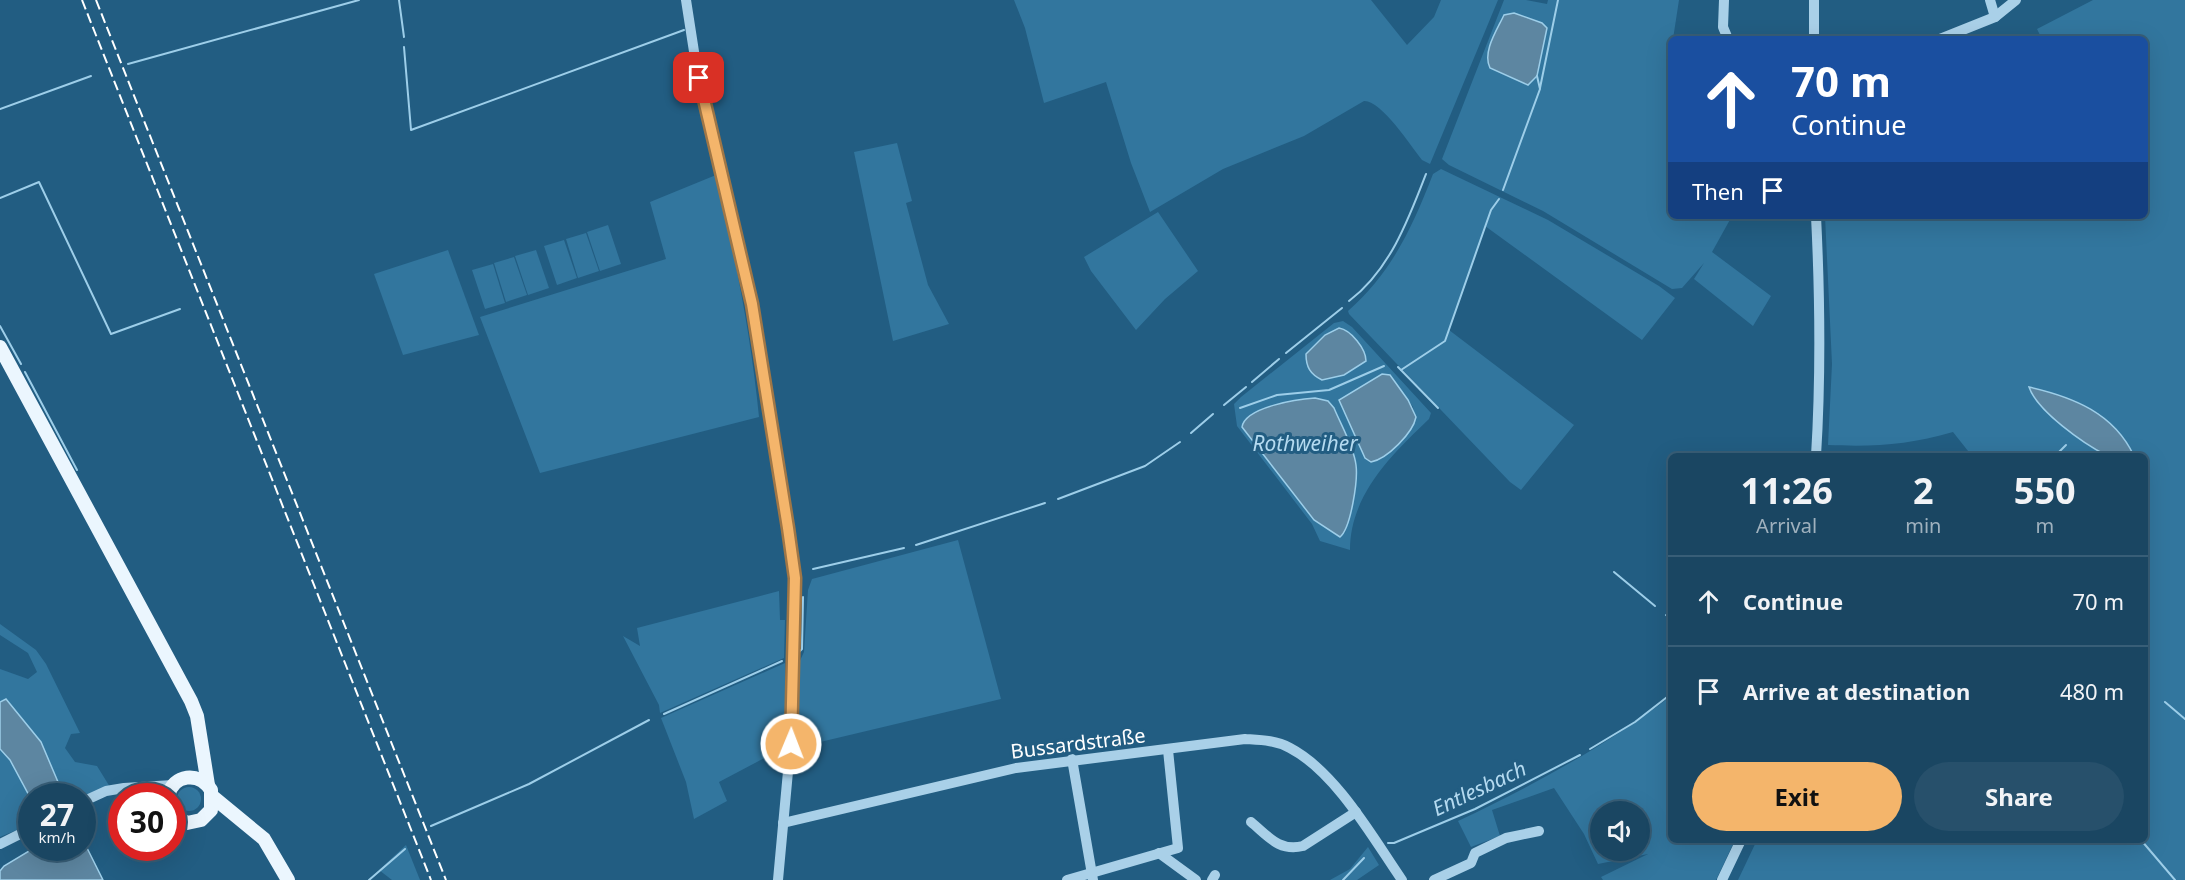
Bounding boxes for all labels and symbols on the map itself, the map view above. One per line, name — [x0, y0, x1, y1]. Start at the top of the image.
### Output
pin — [673, 52, 724, 103]
water label: Rothweiher — [1252, 429, 1359, 457]
position arrow — [759, 712, 823, 776]
street label: Bussardstraße — [1009, 721, 1147, 765]
water label: Entlesbach — [1427, 754, 1531, 822]
speed limit sign: 30 — [108, 783, 186, 861]

